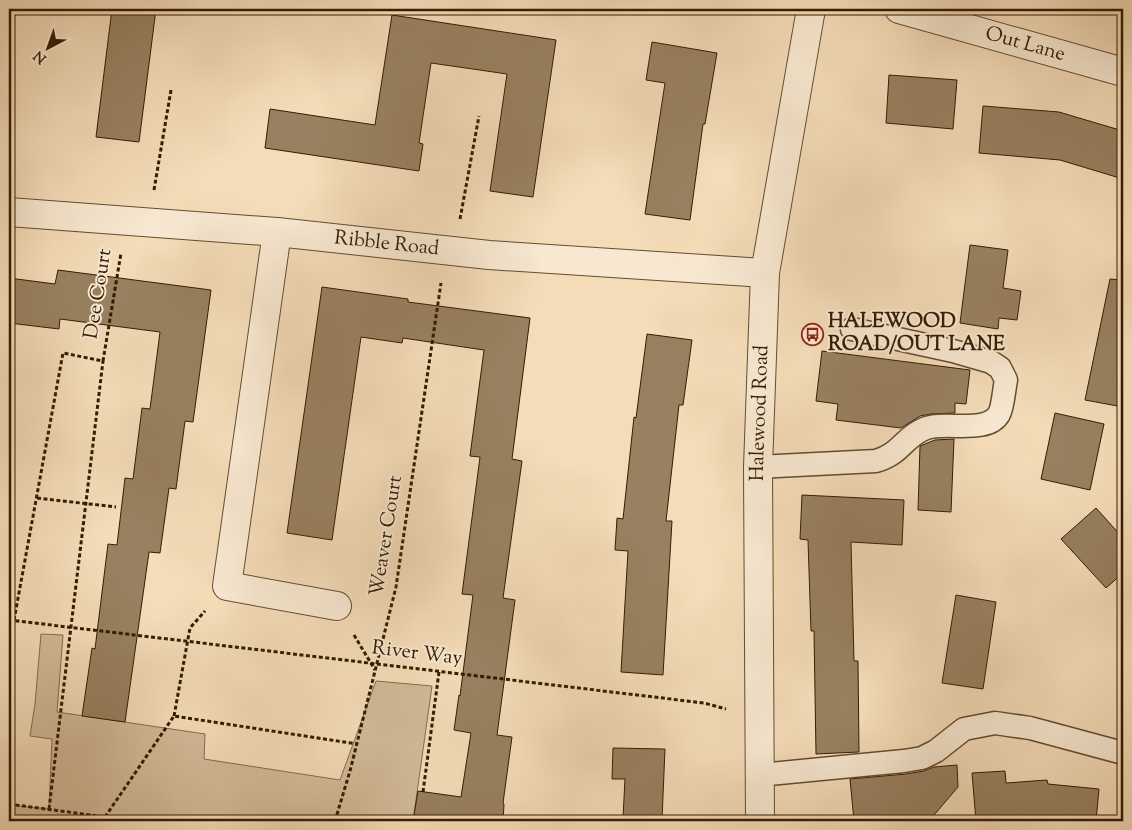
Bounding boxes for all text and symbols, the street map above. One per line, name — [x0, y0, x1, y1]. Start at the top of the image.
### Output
street label: Out Lane — [982, 19, 1068, 70]
north arrow — [22, 22, 72, 72]
text: N — [30, 45, 52, 68]
street label: Ribble Road — [333, 224, 441, 264]
street label: Dee Court — [78, 247, 120, 341]
place label: HALEWOOD ROAD/OUT LANE — [828, 308, 1006, 360]
bus stop icon: HALEWOOD ROAD/OUT LANE — [800, 322, 824, 346]
street label: Halewood Road — [743, 344, 777, 481]
street label: Weaver Court — [363, 473, 411, 598]
street label: River Way — [370, 634, 464, 674]

